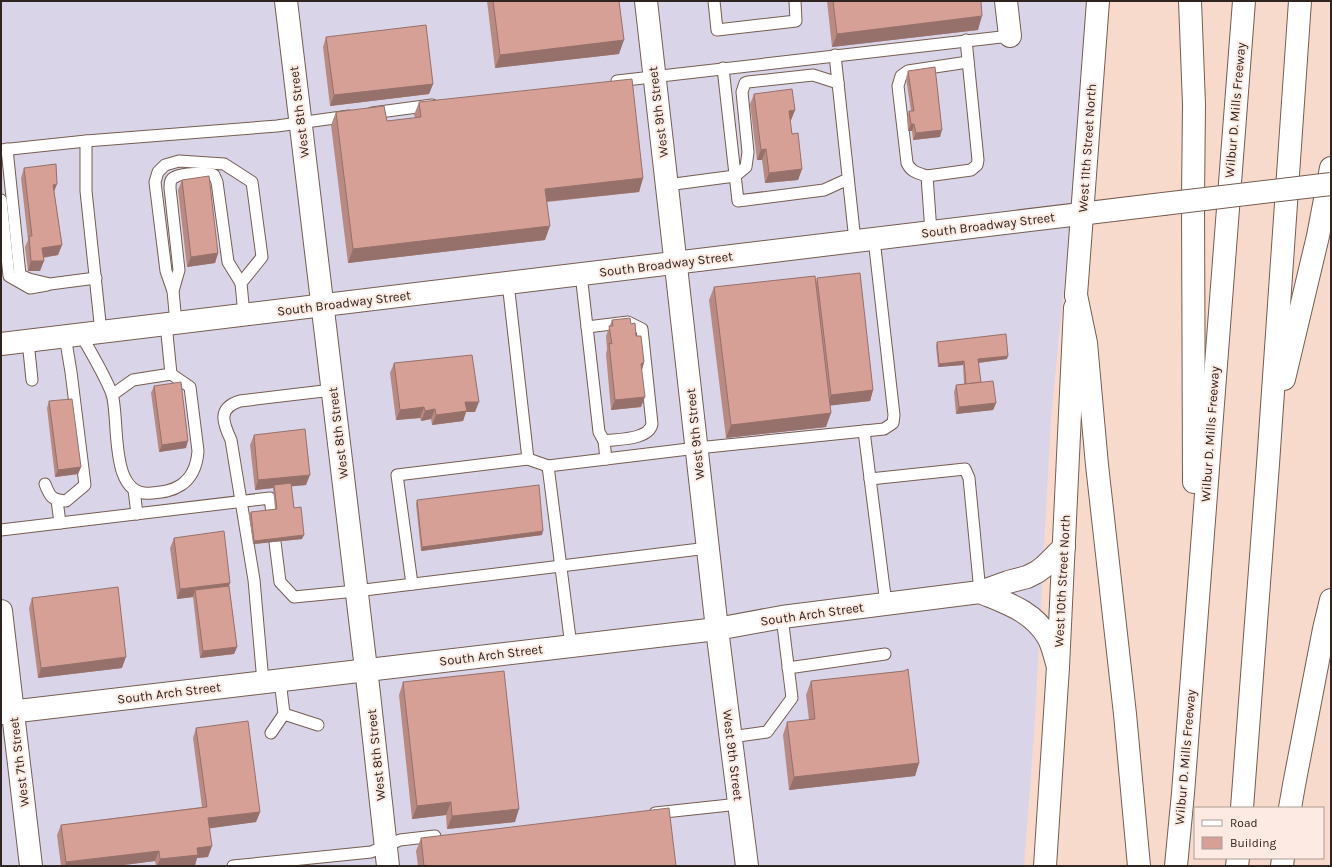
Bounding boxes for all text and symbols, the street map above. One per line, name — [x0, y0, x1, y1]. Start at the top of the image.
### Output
street label: Wilbur D. Mills Freeway — [1222, 42, 1248, 178]
street label: West 8th Street — [286, 65, 312, 159]
street label: West 9th Street — [645, 65, 671, 158]
street label: West 11th Street North — [1075, 83, 1099, 213]
street label: South Broadway Street — [920, 209, 1056, 241]
street label: South Broadway Street — [598, 248, 734, 280]
street label: South Broadway Street — [276, 287, 412, 319]
street label: Wilbur D. Mills Freeway — [1198, 366, 1222, 502]
street label: West 8th Street — [325, 386, 351, 480]
street label: West 9th Street — [683, 387, 707, 480]
street label: West 10th Street North — [1051, 514, 1073, 648]
street label: South Arch Street — [759, 599, 865, 629]
street label: South Arch Street — [438, 641, 544, 669]
street label: South Arch Street — [116, 679, 222, 707]
street label: Wilbur D. Mills Freeway — [1172, 689, 1198, 825]
street label: West 8th Street — [364, 708, 388, 802]
street label: West 9th Street — [720, 709, 746, 802]
street label: West 7th Street — [6, 716, 32, 808]
legend — [1194, 807, 1324, 859]
text: Road — [1230, 816, 1258, 830]
text: Building — [1230, 836, 1277, 850]

